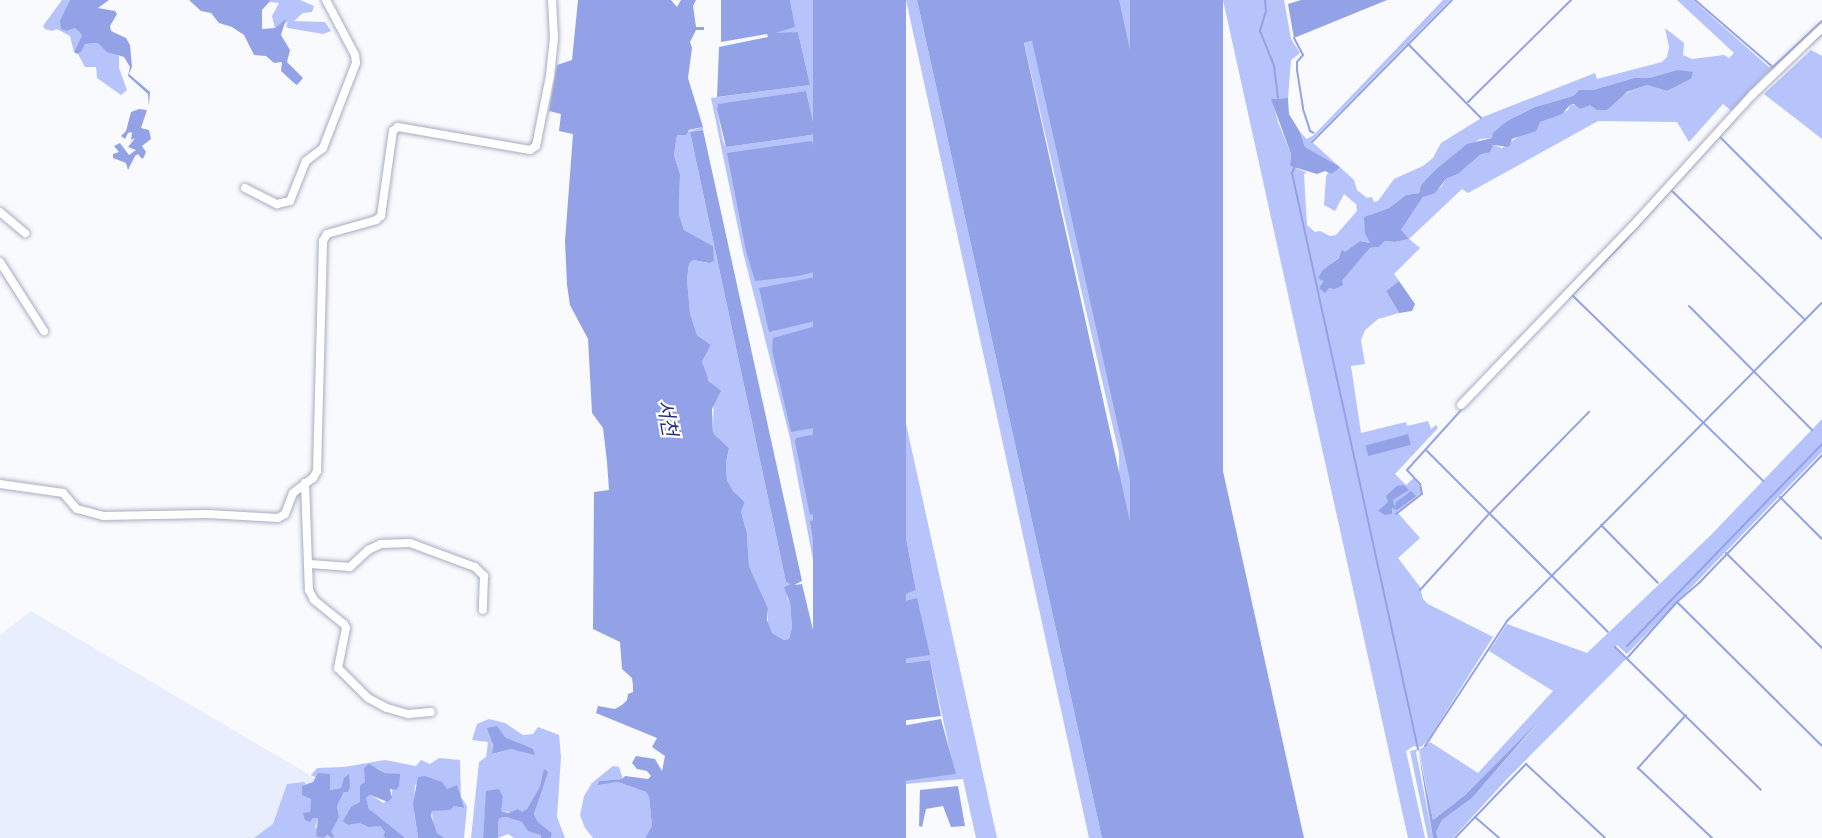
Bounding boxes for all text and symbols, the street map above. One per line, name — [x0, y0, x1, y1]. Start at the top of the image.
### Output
water label: 서천 — [652, 398, 682, 438]

